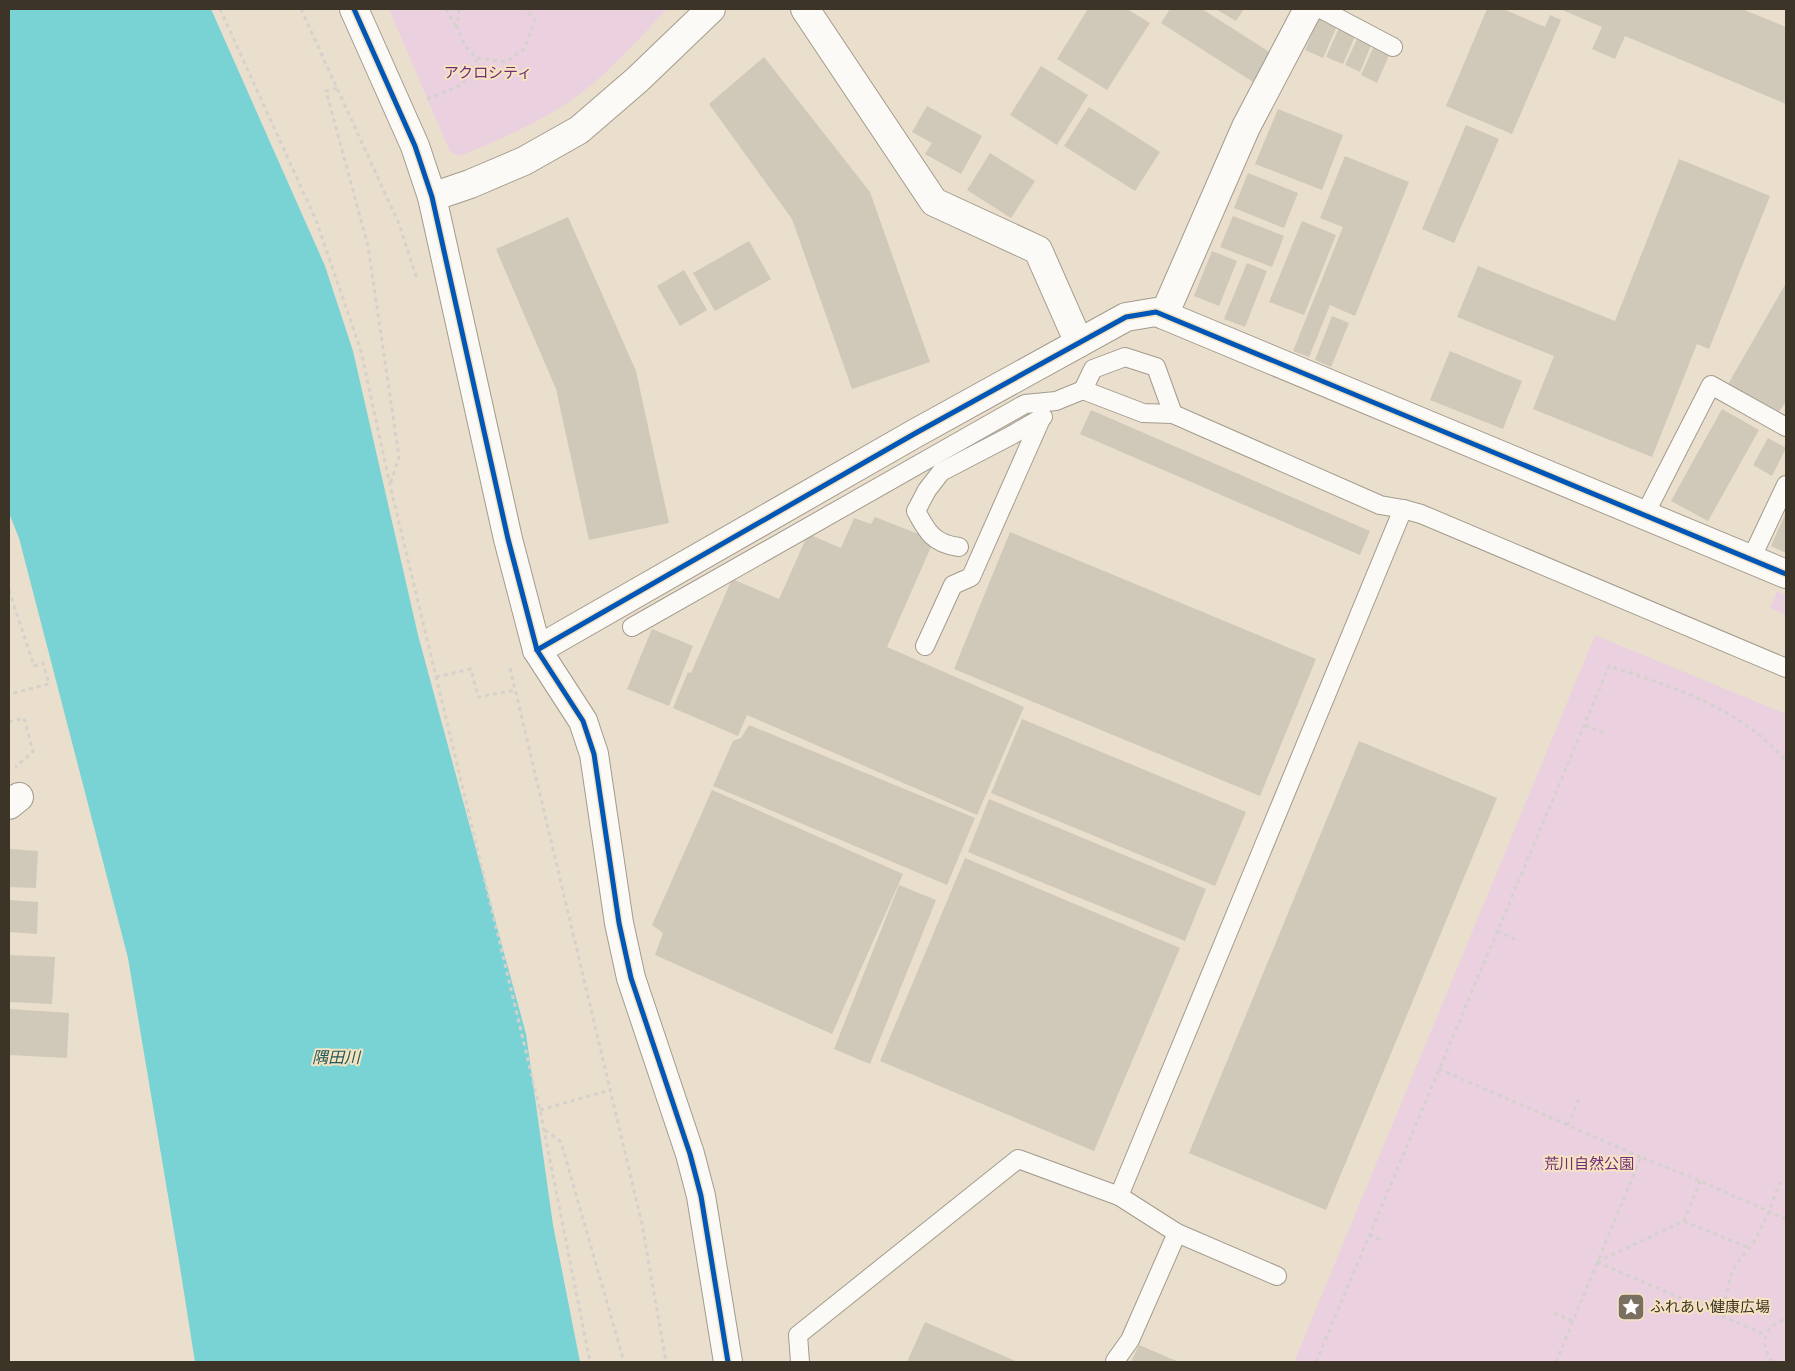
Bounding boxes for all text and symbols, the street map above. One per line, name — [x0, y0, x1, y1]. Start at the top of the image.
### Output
park label: アクロシティ — [444, 64, 532, 81]
water label: 隅田川 — [312, 1048, 362, 1066]
park label: 荒川自然公園 — [1544, 1155, 1634, 1172]
place icon: ふれあい健康広場 — [1616, 1292, 1646, 1322]
place label: ふれあい健康広場 — [1650, 1298, 1770, 1315]

